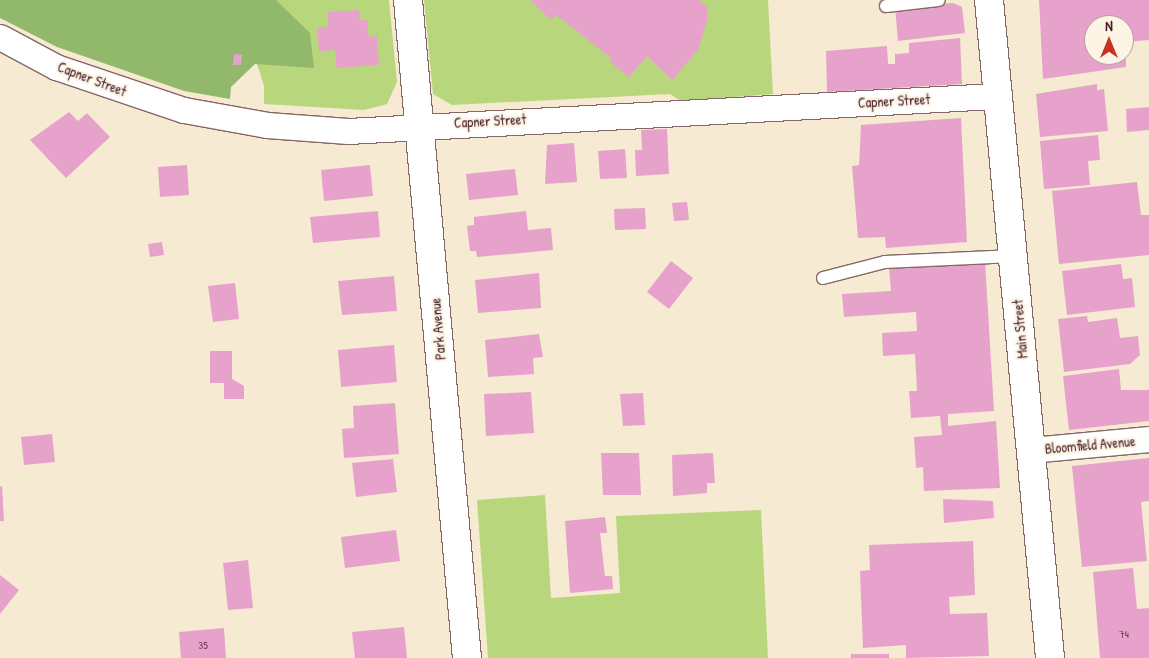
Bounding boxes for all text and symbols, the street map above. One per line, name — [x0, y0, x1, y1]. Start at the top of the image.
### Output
north arrow — [1084, 15, 1134, 65]
text: N — [1105, 16, 1113, 35]
street label: Capner Street — [55, 58, 129, 100]
street label: Capner Street — [857, 91, 931, 111]
street label: Capner Street — [453, 111, 527, 131]
street label: Park Avenue — [427, 297, 449, 361]
street label: Main Street — [1009, 299, 1031, 359]
street label: Bloomfield Avenue — [1044, 433, 1136, 457]
house number: 74 — [1119, 627, 1129, 641]
house number: 35 — [198, 638, 208, 652]

